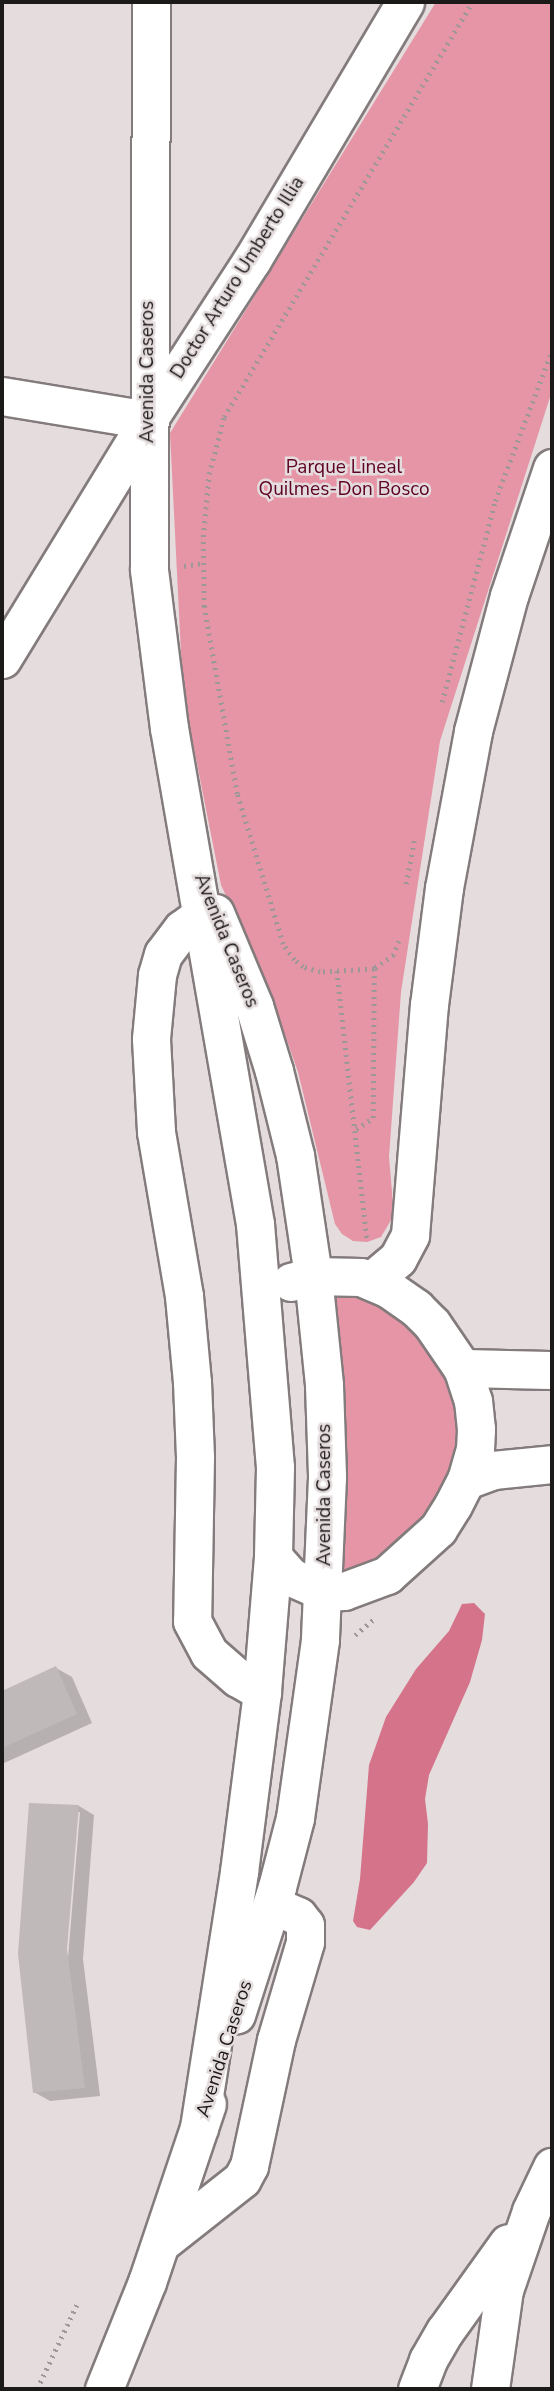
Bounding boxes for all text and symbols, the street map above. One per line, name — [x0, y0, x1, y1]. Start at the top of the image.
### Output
street label: Doctor Arturo Umberto Illia — [166, 173, 310, 383]
street label: Avenida Caseros — [137, 301, 159, 443]
park label: Parque Lineal Quilmes-Don Bosco — [259, 457, 429, 501]
street label: Avenida Caseros — [189, 871, 263, 1011]
street label: Avenida Caseros — [314, 1424, 336, 1566]
street label: Avenida Caseros — [192, 1978, 258, 2120]

